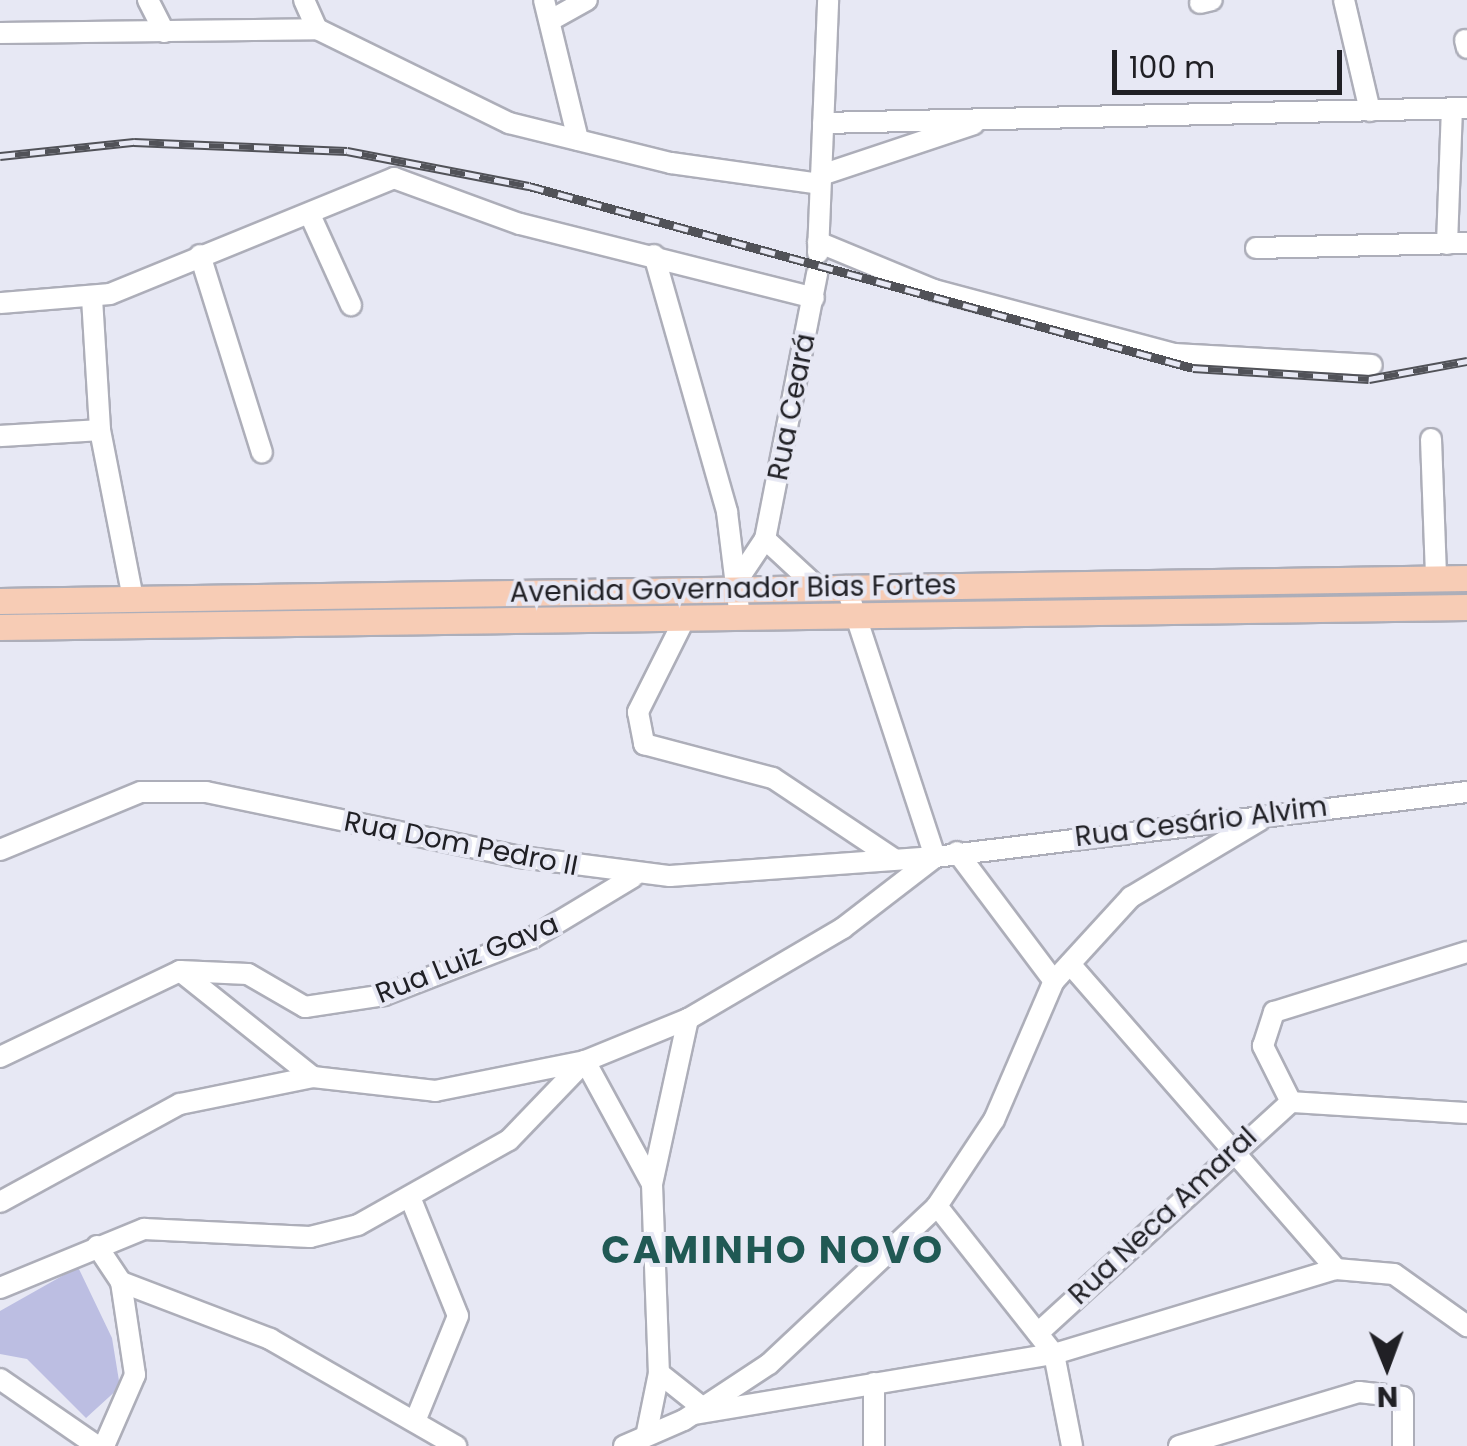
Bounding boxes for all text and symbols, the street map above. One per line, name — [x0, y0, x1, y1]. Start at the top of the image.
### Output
scale bar — [1117, 30, 1347, 92]
text: 100 m — [1129, 46, 1215, 89]
street label: Rua Ceará — [761, 331, 823, 483]
street label: Avenida Governador Bias Fortes — [509, 568, 957, 610]
street label: Rua Cesário Alvim — [1073, 790, 1329, 854]
street label: Rua Dom Pedro II — [341, 805, 581, 883]
street label: Rua Luiz Gava — [371, 907, 563, 1011]
street label: Rua Neca Amaral — [1062, 1120, 1264, 1312]
district label: CAMINHO NOVO — [601, 1227, 945, 1273]
north arrow — [1337, 1316, 1437, 1416]
text: N — [1377, 1377, 1398, 1416]

